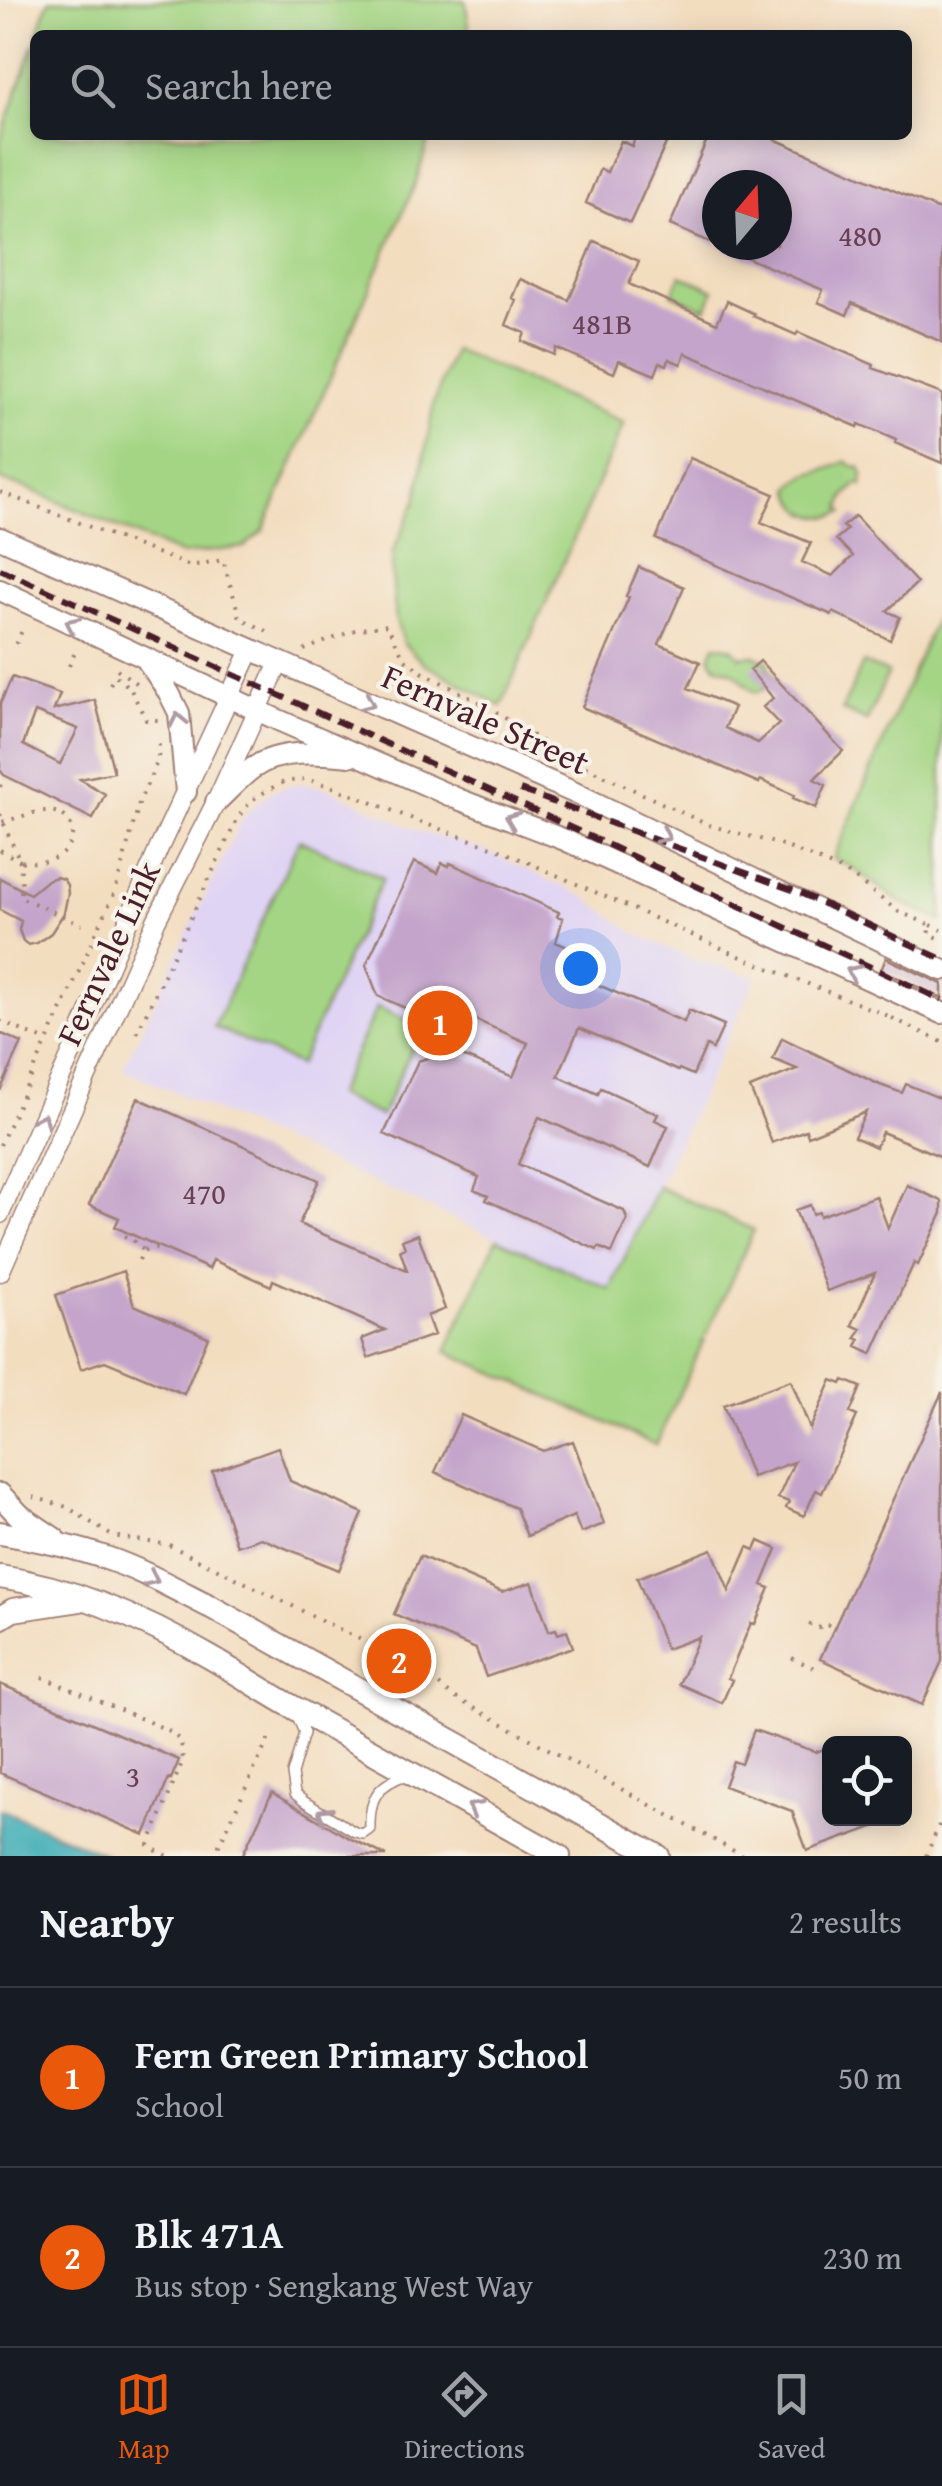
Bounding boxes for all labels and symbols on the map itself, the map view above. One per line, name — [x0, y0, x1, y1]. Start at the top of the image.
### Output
north arrow — [702, 170, 792, 260]
house number: 480 — [838, 213, 882, 257]
house number: 481B — [572, 301, 632, 345]
one-way arrow — [64, 616, 82, 636]
street label: Fernvale Street — [374, 651, 598, 787]
one-way arrow — [358, 691, 376, 711]
one-way arrow — [168, 712, 189, 729]
one-way arrow — [504, 811, 522, 831]
one-way arrow — [654, 824, 672, 844]
street label: Fernvale Link — [43, 852, 173, 1053]
your location — [555, 943, 606, 994]
one-way arrow — [846, 964, 864, 984]
pin: 1 — [408, 986, 472, 1060]
one-way arrow — [30, 1112, 50, 1130]
house number: 470 — [182, 1171, 226, 1215]
one-way arrow — [142, 1566, 160, 1586]
pin: 2 — [366, 1624, 432, 1698]
house number: 3 — [126, 1754, 140, 1798]
one-way arrow — [467, 1801, 485, 1820]
one-way arrow — [317, 1807, 335, 1826]

